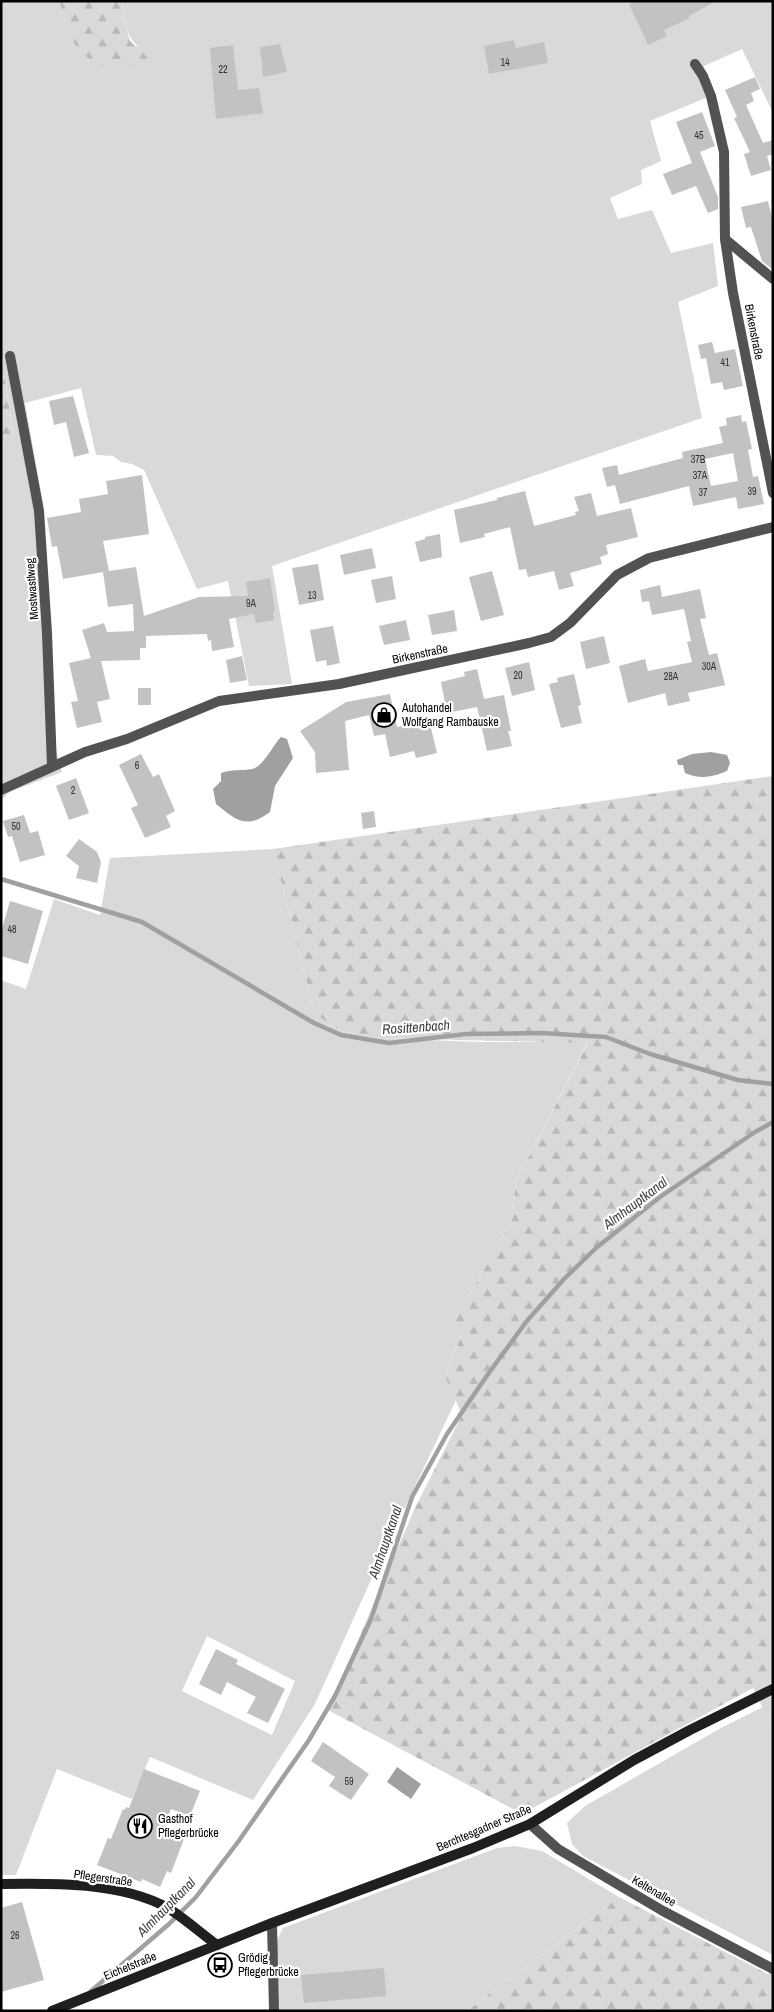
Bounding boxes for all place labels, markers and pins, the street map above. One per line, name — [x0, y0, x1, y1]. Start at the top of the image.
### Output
place label: Autohandel Wolfgang Rambauske — [401, 700, 499, 730]
shop icon: Autohandel Wolfgang Rambauske — [371, 702, 397, 728]
place label: Gasthof Pflegerbrücke — [158, 1811, 219, 1841]
restaurant icon: Gasthof Pflegerbrücke — [127, 1813, 153, 1839]
place label: Grödig Pflegerbrücke — [238, 1950, 299, 1980]
bus stop icon: Grödig Pflegerbrücke — [207, 1952, 233, 1978]

